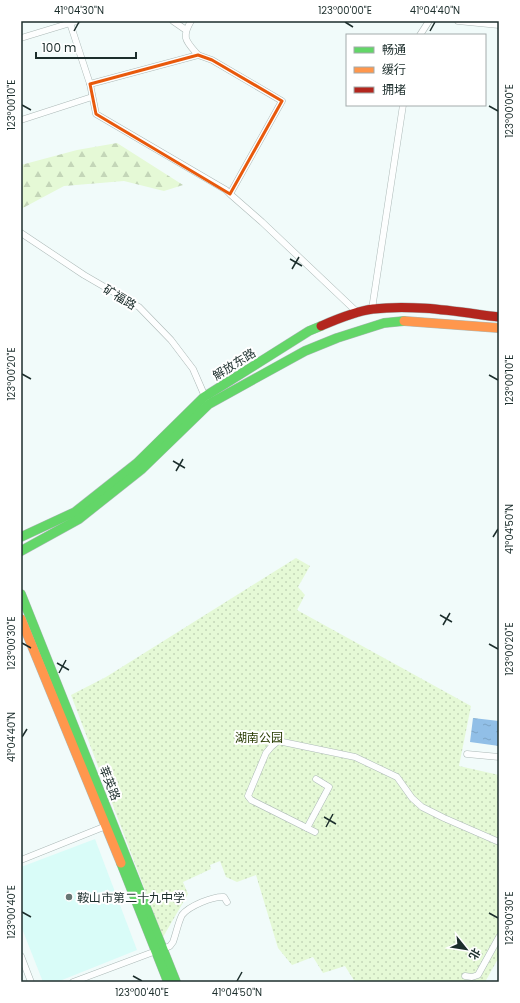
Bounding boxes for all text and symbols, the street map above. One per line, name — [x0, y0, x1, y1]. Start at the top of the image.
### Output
text: 41°04'30"N — [54, 3, 104, 18]
text: 123°00'00"E — [318, 3, 372, 18]
text: 41°04'40"N — [410, 3, 460, 18]
scale bar — [36, 34, 136, 60]
legend — [346, 34, 486, 106]
text: 100 m — [42, 39, 76, 56]
text: 畅通 — [382, 41, 406, 58]
text: 缓行 — [382, 61, 406, 78]
text: 123°00'10"E — [4, 80, 19, 130]
text: 拥堵 — [382, 81, 406, 98]
text: 123°00'00"E — [502, 84, 517, 138]
street label: 矿福路 — [100, 280, 140, 314]
street label: 解放东路 — [209, 344, 259, 384]
text: 123°00'20"E — [4, 347, 19, 401]
text: 123°00'10"E — [502, 355, 517, 405]
text: 41°04'50"N — [502, 504, 517, 554]
text: 123°00'30"E — [4, 616, 19, 670]
text: 123°00'20"E — [502, 622, 517, 676]
text: 41°04'40"N — [4, 712, 19, 762]
park label: 湖南公园 — [235, 729, 283, 746]
street label: 莘英路 — [95, 763, 125, 803]
text: 123°00'40"E — [4, 885, 19, 939]
place label: 鞍山市第二十九中学 — [77, 889, 185, 906]
text: 123°00'30"E — [502, 891, 517, 945]
marker: 鞍山市第二十九中学 — [64, 892, 74, 902]
north arrow — [446, 929, 486, 969]
text: 北 — [465, 945, 484, 963]
text: 123°00'40"E — [115, 985, 169, 1000]
text: 41°04'50"N — [212, 985, 262, 1000]

